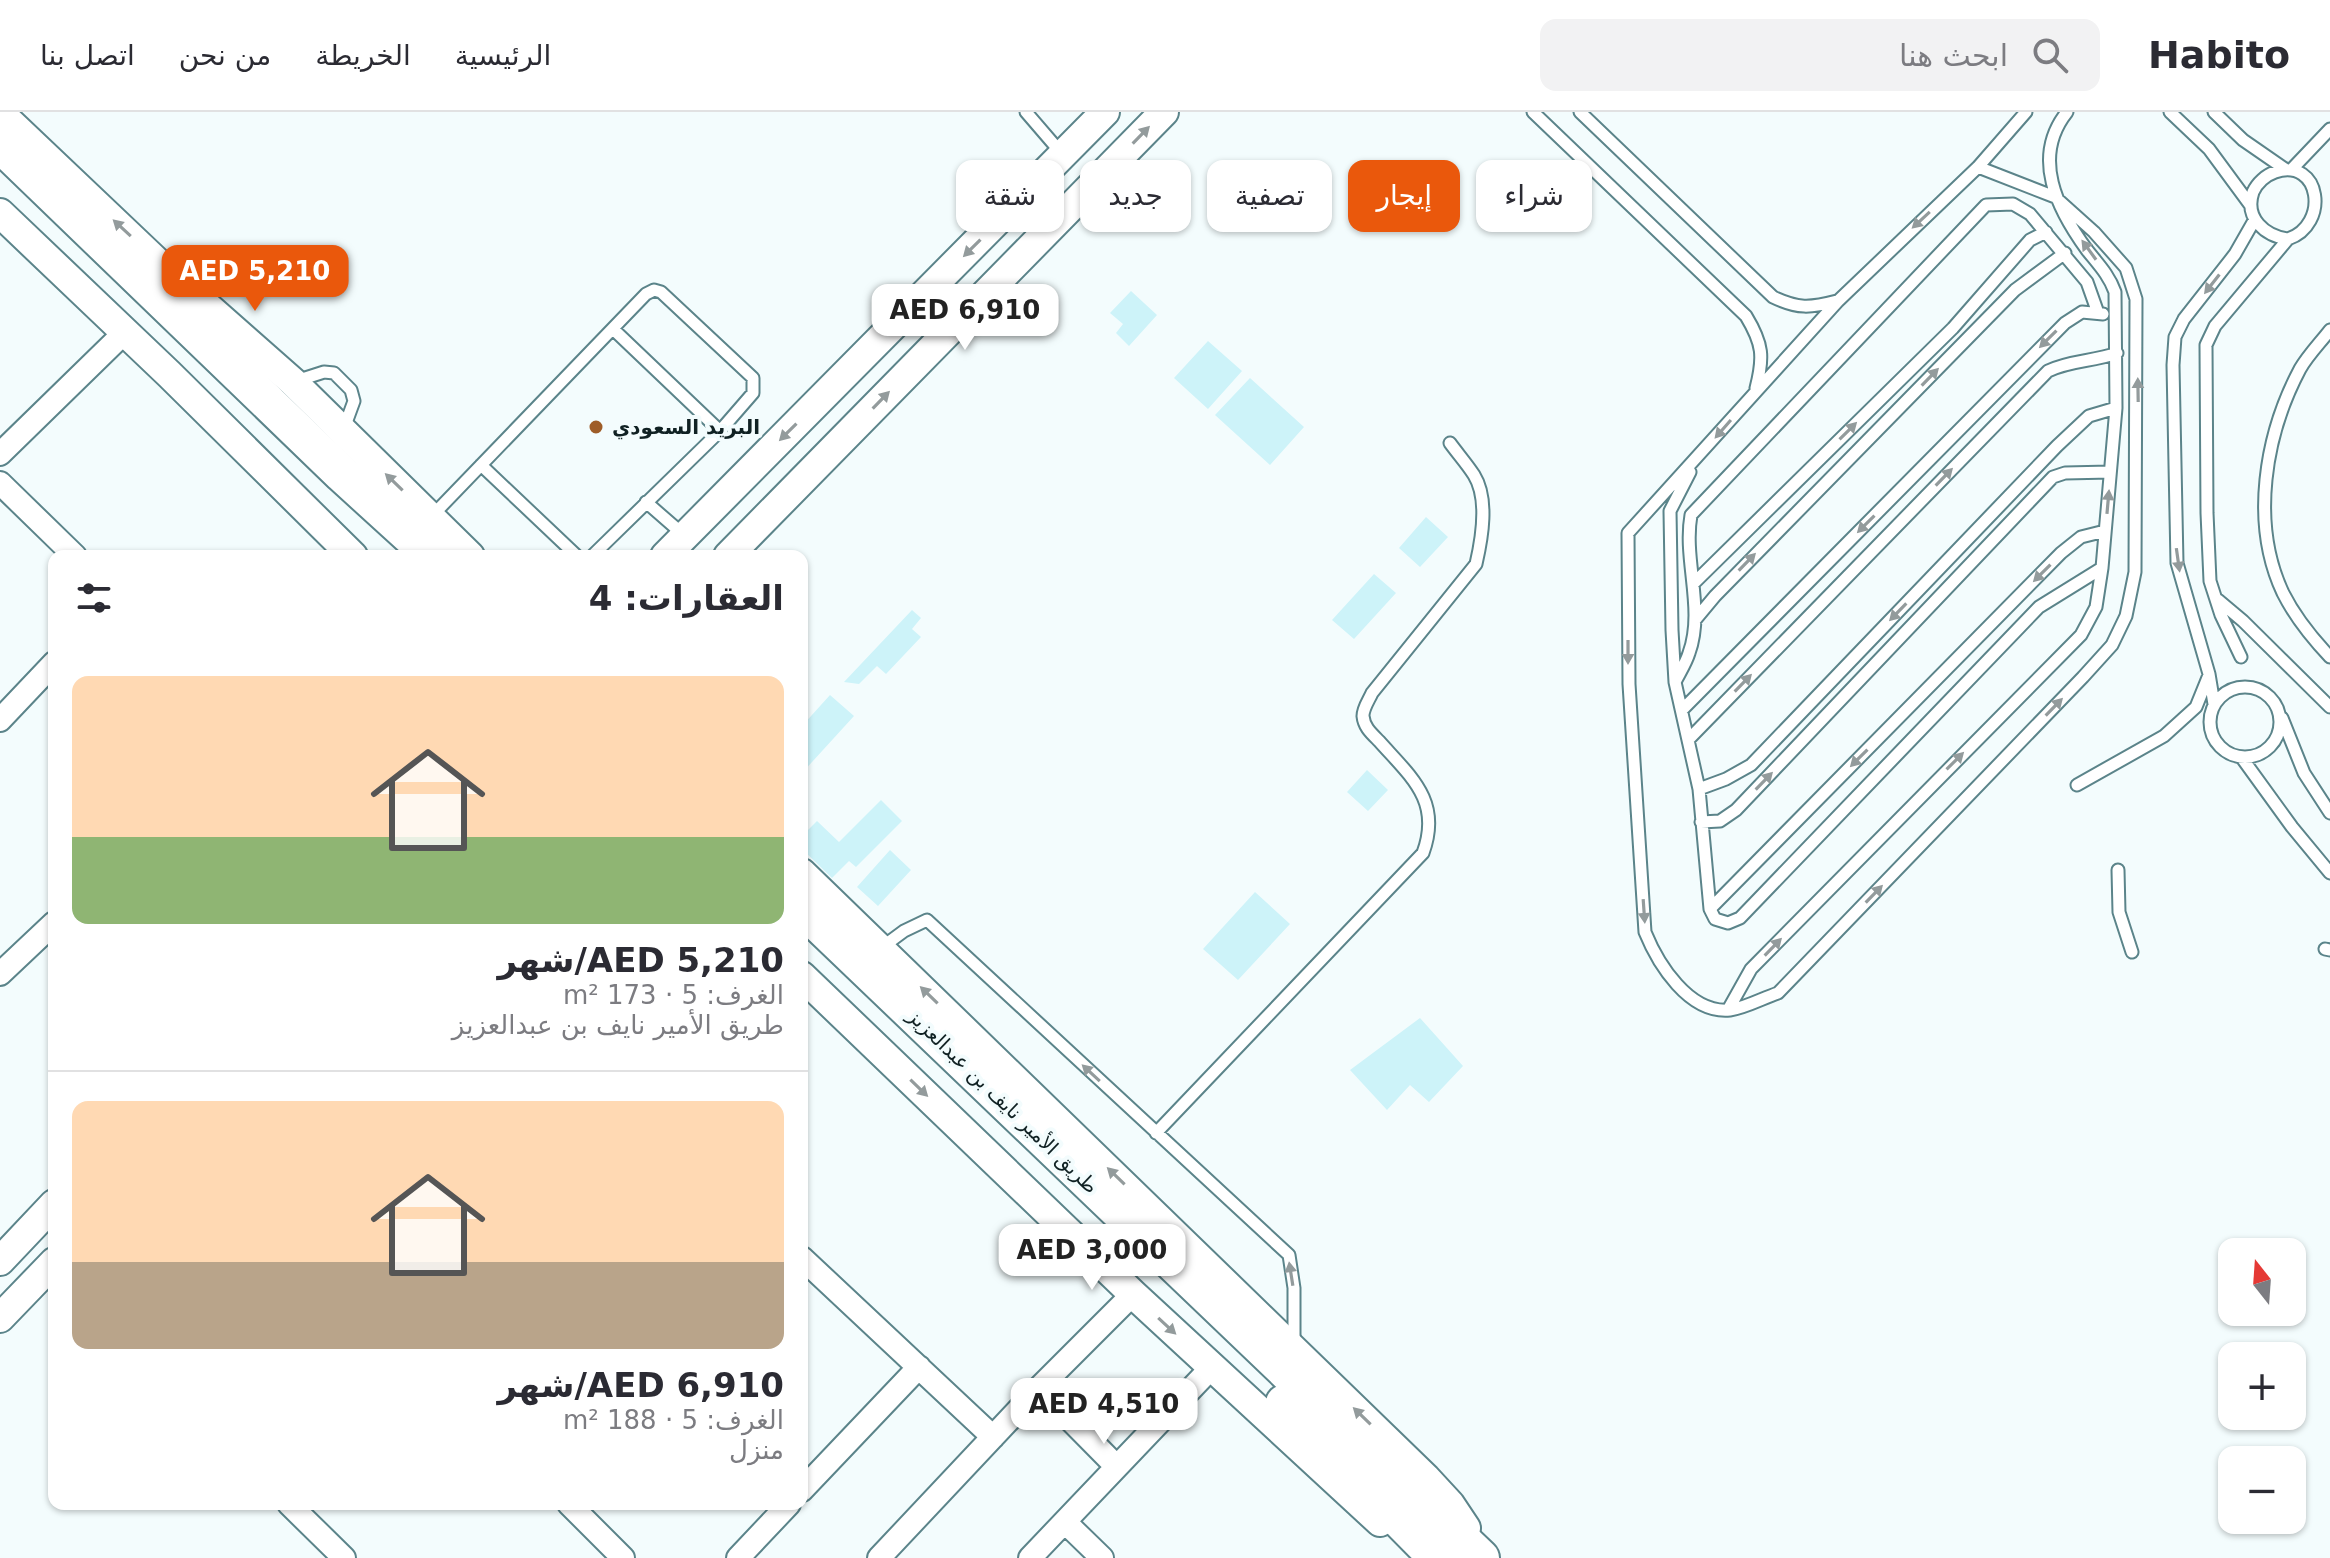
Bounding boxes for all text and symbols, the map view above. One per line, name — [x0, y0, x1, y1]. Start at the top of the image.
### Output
search box — [1540, 19, 2100, 91]
icon: search — [2028, 33, 2072, 77]
text: Habito — [2148, 33, 2290, 77]
text: ابحث هنا — [1899, 38, 2008, 73]
text: اتصل بنا — [40, 39, 135, 72]
text: من نحن — [179, 39, 271, 72]
text: الخريطة — [315, 39, 411, 72]
text: الرئيسية — [455, 39, 551, 72]
one-way arrow — [1132, 126, 1150, 145]
chip: شقة — [956, 160, 1064, 232]
chip: جديد — [1080, 160, 1191, 232]
chip: تصفية — [1207, 160, 1332, 232]
chip: إيجار — [1348, 160, 1460, 232]
chip: شراء — [1476, 160, 1592, 232]
one-way arrow — [1912, 211, 1931, 229]
one-way arrow — [113, 220, 132, 238]
one-way arrow — [963, 238, 981, 257]
one-way arrow — [2081, 240, 2097, 261]
pin: AED 5,210 — [163, 245, 347, 313]
text: AED 5,210 — [180, 256, 330, 286]
one-way arrow — [2204, 274, 2220, 294]
pin: AED 6,910 — [873, 284, 1057, 352]
text: AED 6,910 — [890, 295, 1040, 325]
one-way arrow — [2039, 329, 2058, 348]
one-way arrow — [1920, 368, 1938, 387]
one-way arrow — [2131, 377, 2144, 402]
one-way arrow — [871, 391, 890, 410]
place label: البريد السعودي — [612, 415, 760, 440]
marker: البريد السعودي — [587, 418, 605, 436]
one-way arrow — [1714, 419, 1732, 438]
one-way arrow — [780, 422, 798, 441]
one-way arrow — [1838, 422, 1857, 441]
one-way arrow — [1935, 468, 1953, 487]
one-way arrow — [385, 473, 404, 492]
one-way arrow — [2101, 489, 2114, 514]
one-way arrow — [1857, 514, 1875, 533]
one-way arrow — [2172, 548, 2185, 573]
one-way arrow — [1738, 553, 1756, 572]
one-way arrow — [2033, 563, 2052, 582]
icon: filters — [72, 576, 116, 620]
text: العقارات: 4 — [589, 578, 784, 618]
one-way arrow — [1889, 602, 1907, 621]
one-way arrow — [1622, 640, 1635, 665]
one-way arrow — [1734, 674, 1752, 693]
one-way arrow — [2044, 698, 2063, 717]
icon: home — [356, 728, 500, 872]
one-way arrow — [1850, 748, 1869, 767]
one-way arrow — [1945, 752, 1963, 771]
one-way arrow — [1754, 772, 1773, 791]
one-way arrow — [1864, 885, 1882, 904]
one-way arrow — [1638, 899, 1651, 924]
one-way arrow — [1763, 938, 1781, 957]
text: AED 5,210/شهر — [497, 940, 784, 980]
text: الغرف: 5 · 173 m² — [563, 980, 784, 1010]
one-way arrow — [920, 986, 939, 1004]
street label: طريق الأمير نايف بن عبدالعزيز — [902, 1003, 1103, 1198]
text: طريق الأمير نايف بن عبدالعزيز — [452, 1010, 784, 1040]
one-way arrow — [1082, 1064, 1101, 1082]
one-way arrow — [909, 1079, 928, 1097]
icon: home — [356, 1153, 500, 1297]
one-way arrow — [1107, 1167, 1126, 1185]
pin: AED 3,000 — [1000, 1224, 1184, 1292]
text: AED 3,000 — [1017, 1235, 1167, 1265]
north arrow — [2218, 1238, 2306, 1326]
map controls — [2218, 1238, 2306, 1534]
one-way arrow — [1285, 1261, 1297, 1286]
one-way arrow — [1157, 1317, 1177, 1335]
button: + — [2218, 1342, 2306, 1430]
text: AED 6,910/شهر — [497, 1365, 784, 1405]
pin: AED 4,510 — [1012, 1378, 1196, 1446]
text: AED 4,510 — [1029, 1389, 1179, 1419]
text: الغرف: 5 · 188 m² — [563, 1405, 784, 1435]
one-way arrow — [1353, 1407, 1372, 1426]
text: منزل — [729, 1435, 784, 1465]
button: − — [2218, 1446, 2306, 1534]

